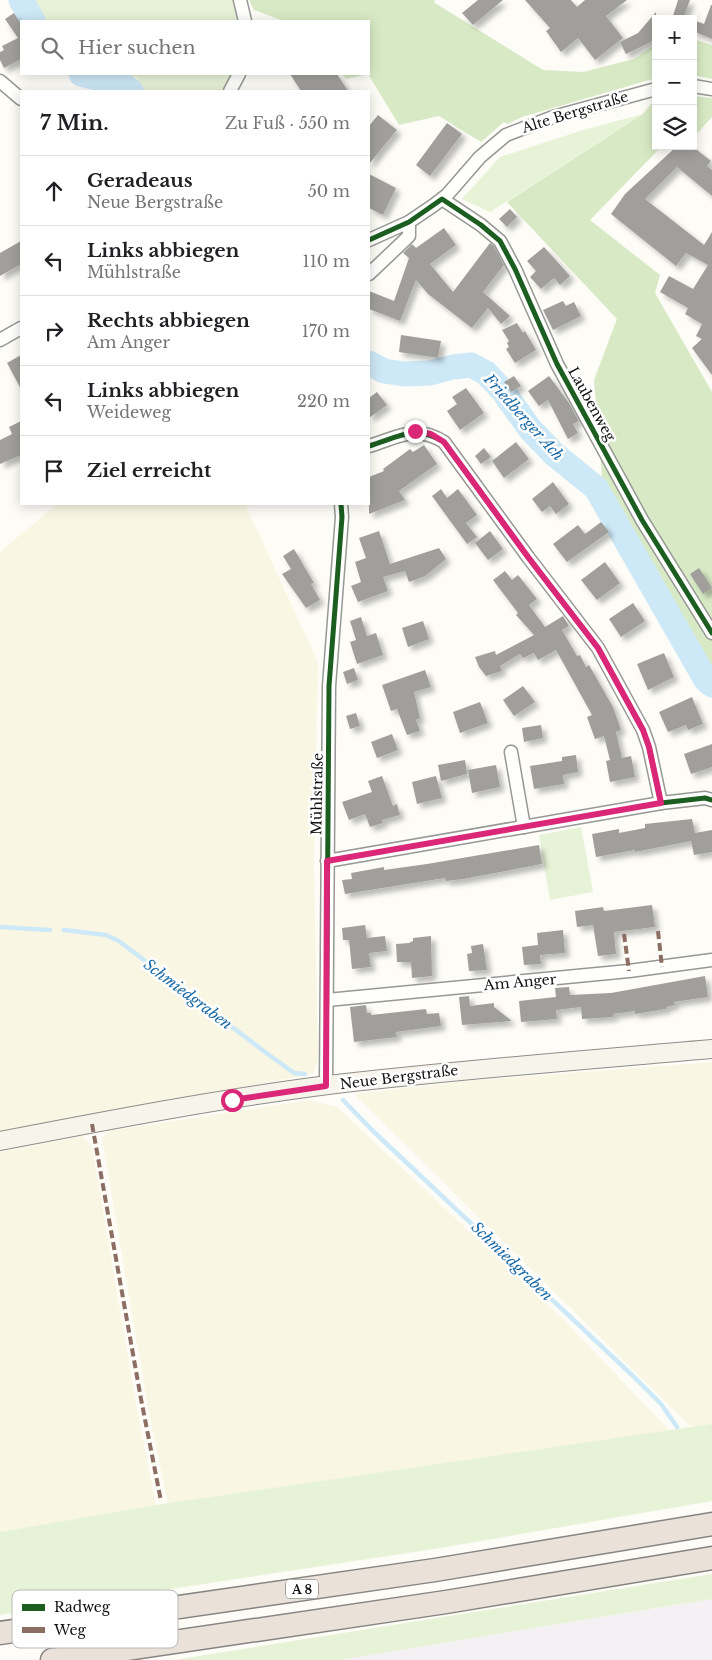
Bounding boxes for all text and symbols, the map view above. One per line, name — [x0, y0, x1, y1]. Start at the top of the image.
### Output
map controls — [652, 15, 697, 150]
button: + — [652, 15, 697, 60]
search box — [20, 20, 370, 75]
icon: search — [38, 34, 66, 62]
text: Hier suchen — [78, 36, 196, 59]
button: − — [652, 60, 697, 105]
street label: Alte Bergstraße — [519, 87, 630, 137]
button: layers — [652, 105, 697, 150]
text: 7 Min. — [40, 110, 109, 136]
text: Zu Fuß · 550 m — [225, 113, 350, 133]
text: Geradeaus — [87, 169, 193, 192]
icon: ahead — [40, 177, 68, 205]
text: 50 m — [308, 181, 350, 201]
text: Neue Bergstraße — [87, 192, 223, 212]
text: Links abbiegen — [87, 239, 239, 262]
icon: left — [40, 247, 68, 275]
text: 110 m — [303, 251, 350, 271]
text: Mühlstraße — [87, 262, 181, 282]
text: Rechts abbiegen — [87, 309, 250, 332]
icon: right — [40, 317, 68, 345]
text: 170 m — [302, 321, 350, 341]
text: Am Anger — [87, 332, 170, 352]
street label: Laubenweg — [564, 364, 620, 445]
water label: Friedberger Ach — [479, 369, 568, 465]
text: Links abbiegen — [87, 379, 239, 402]
icon: left — [40, 387, 68, 415]
text: 220 m — [297, 391, 350, 411]
text: Weideweg — [87, 402, 171, 422]
route end — [404, 420, 427, 443]
icon: arrive — [40, 457, 68, 485]
text: Ziel erreicht — [87, 459, 211, 482]
street label: Mühlstraße — [307, 753, 327, 835]
water label: Schmiedgraben — [140, 955, 236, 1033]
street label: Am Anger — [482, 970, 557, 994]
street label: Neue Bergstraße — [339, 1061, 459, 1093]
route start — [221, 1089, 244, 1112]
water label: Schmiedgraben — [467, 1217, 557, 1305]
road number: A 8 — [286, 1580, 318, 1598]
legend — [12, 1590, 178, 1648]
text: Radweg — [54, 1598, 111, 1616]
text: Weg — [53, 1621, 86, 1639]

